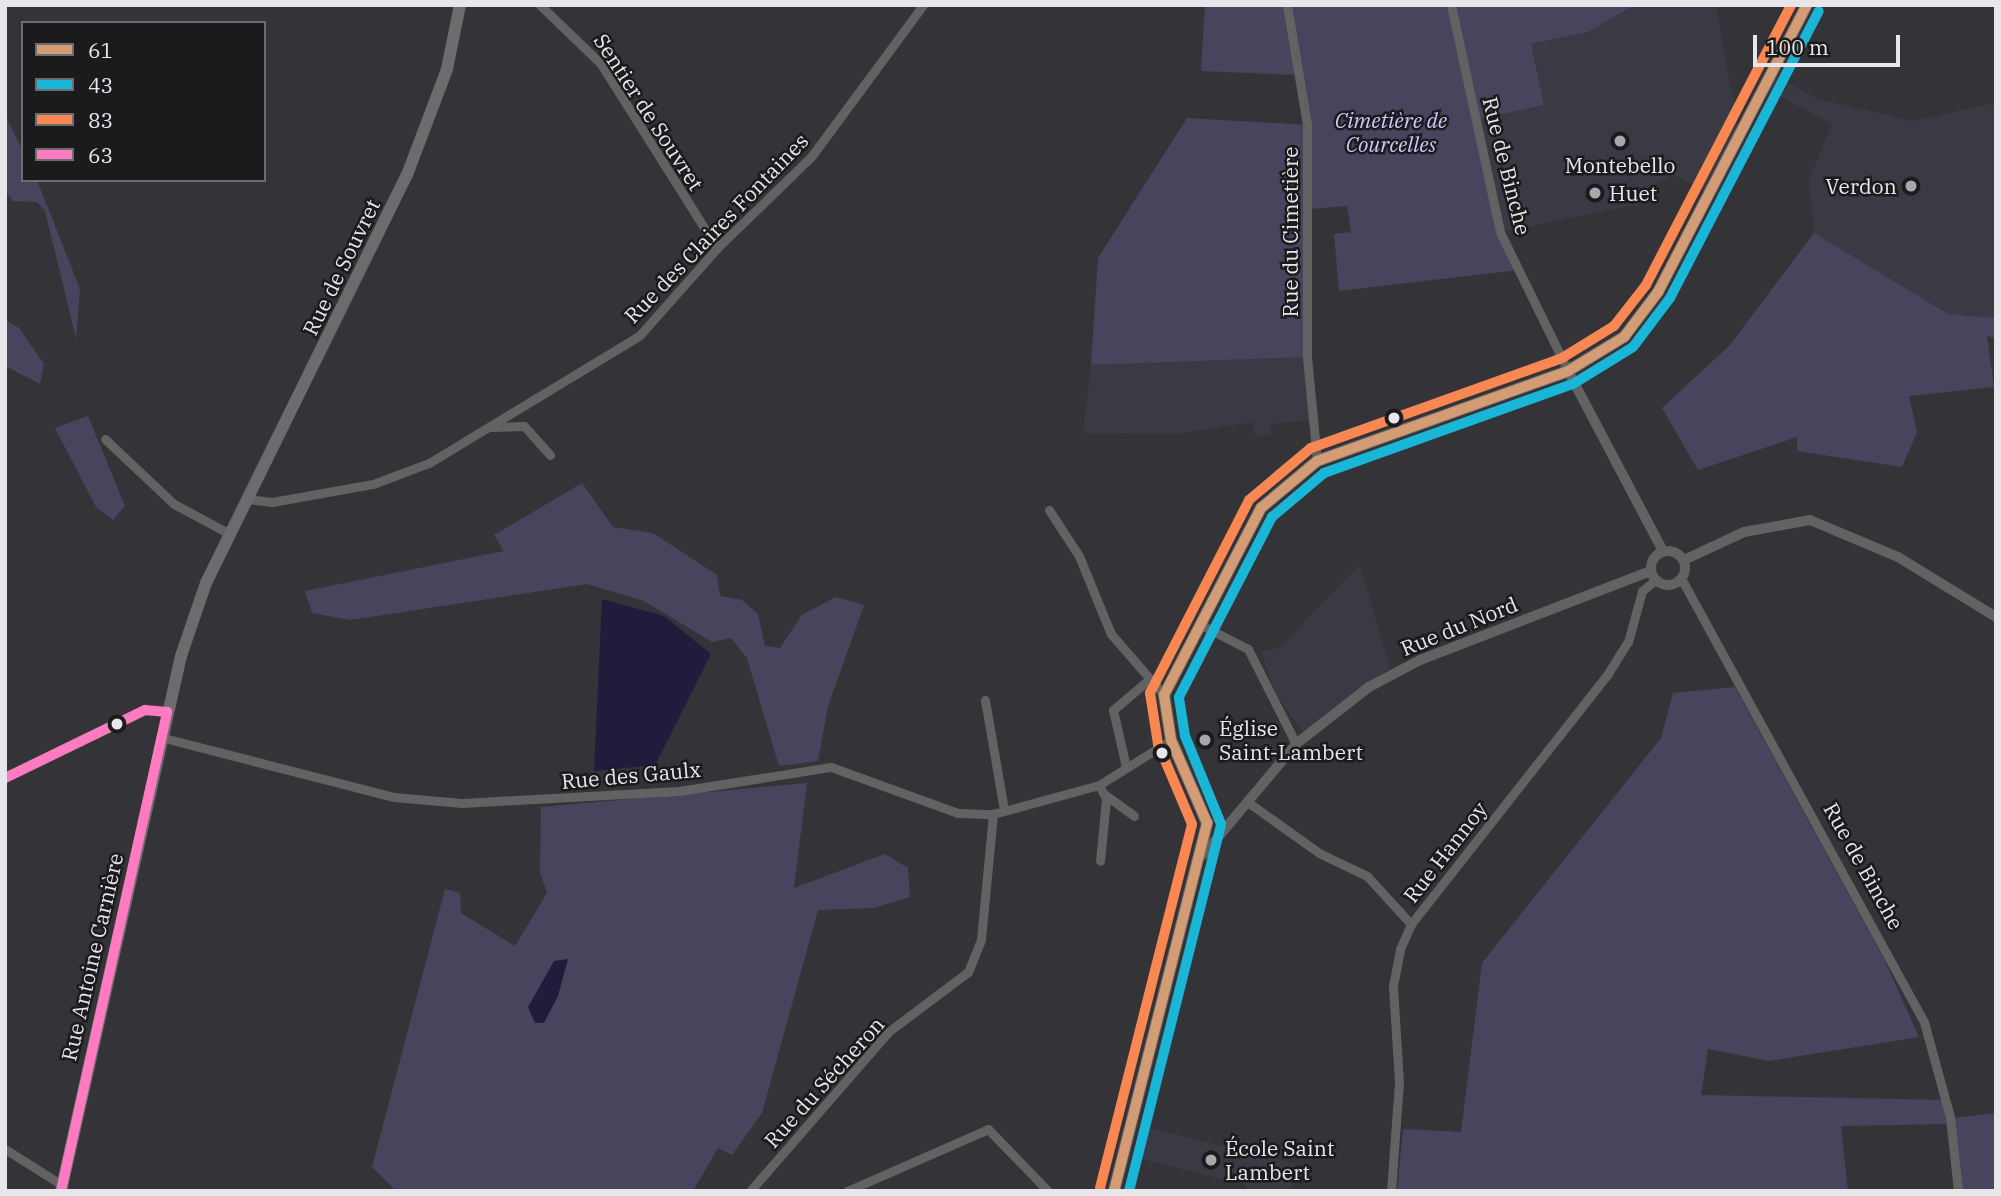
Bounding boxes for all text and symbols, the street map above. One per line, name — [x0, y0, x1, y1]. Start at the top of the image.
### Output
legend — [21, 21, 266, 182]
scale bar — [1756, 21, 1903, 65]
street label: Sentier de Souvret — [589, 29, 709, 195]
text: 100 m — [1766, 33, 1829, 61]
text: 61 — [88, 36, 113, 64]
text: 43 — [88, 71, 113, 99]
street label: Rue de Binche — [1478, 94, 1536, 238]
text: 83 — [88, 106, 113, 134]
park label: Cimetière de Courcelles — [1335, 107, 1447, 157]
street label: Rue des Claires Fontaines — [619, 128, 813, 328]
marker: Montebello — [1612, 133, 1628, 149]
text: 63 — [88, 141, 113, 169]
street label: Rue du Cimetière — [1277, 146, 1303, 318]
place label: Montebello — [1565, 152, 1675, 178]
place label: Verdon — [1826, 173, 1897, 199]
marker: Verdon — [1903, 178, 1919, 194]
place label: Huet — [1609, 180, 1657, 206]
marker: Huet — [1587, 185, 1603, 201]
street label: Rue de Souvret — [297, 195, 385, 339]
unlabelled marker — [1387, 411, 1401, 425]
street label: Rue du Nord — [1397, 591, 1521, 661]
place label: Église Saint-Lambert — [1219, 715, 1363, 765]
unlabelled marker — [110, 717, 124, 731]
marker: Église Saint-Lambert — [1197, 732, 1213, 748]
unlabelled marker — [1155, 746, 1169, 760]
street label: Rue des Gaulx — [560, 756, 702, 794]
street label: Rue Hannoy — [1398, 797, 1492, 907]
street label: Rue de Binche — [1819, 798, 1909, 934]
street label: Rue Antoine Carnière — [56, 851, 128, 1063]
street label: Rue du Sécheron — [759, 1011, 889, 1153]
place label: École Saint Lambert — [1225, 1135, 1334, 1185]
marker: École Saint Lambert — [1203, 1152, 1219, 1168]

